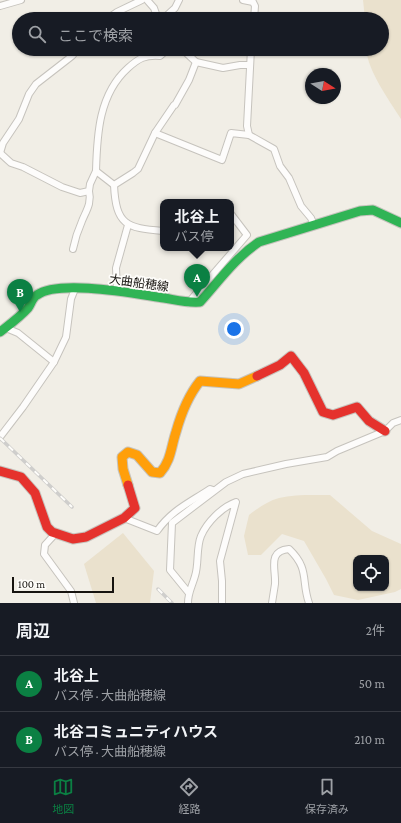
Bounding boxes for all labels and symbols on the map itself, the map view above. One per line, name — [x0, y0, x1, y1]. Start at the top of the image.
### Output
north arrow — [305, 68, 341, 104]
pin: A — [184, 264, 210, 297]
street label: 大曲船穂線 — [108, 272, 170, 294]
pin: B — [7, 279, 33, 312]
your location — [224, 319, 244, 339]
scale bar — [12, 575, 114, 594]

